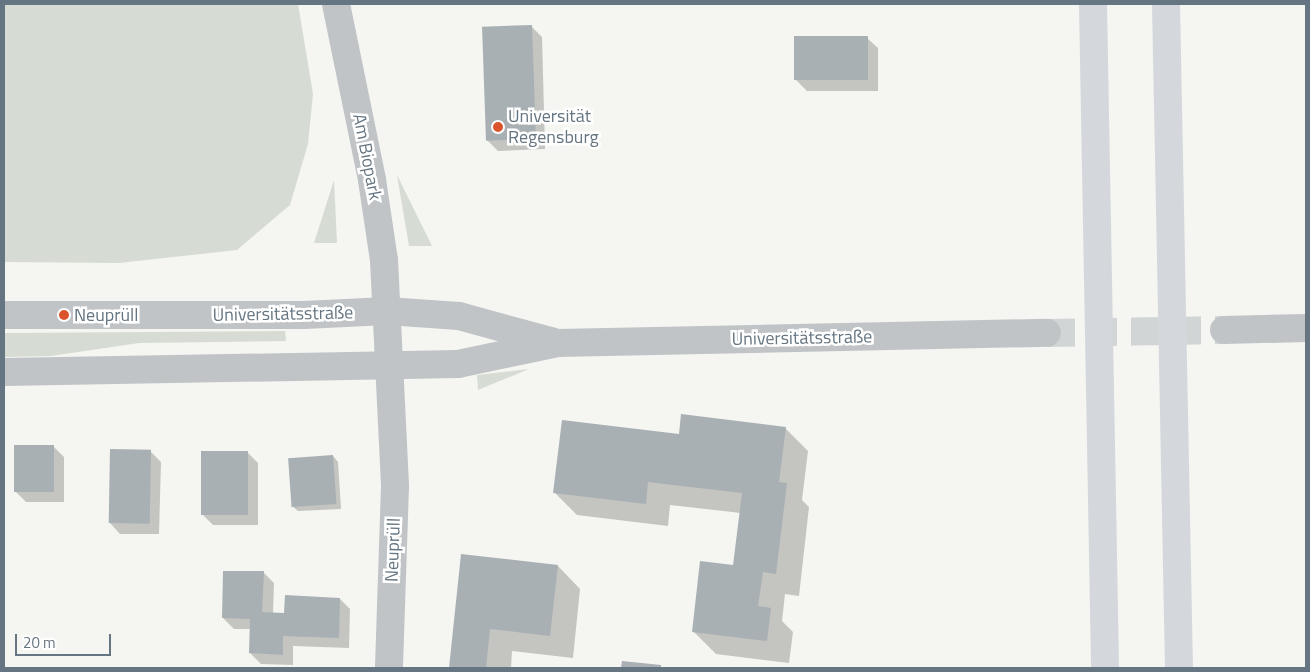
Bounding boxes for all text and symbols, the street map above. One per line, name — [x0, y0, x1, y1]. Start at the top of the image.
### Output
place label: Universität Regensburg — [508, 106, 599, 148]
street label: Am Biopark — [348, 112, 386, 202]
marker: Universität Regensburg — [492, 121, 504, 133]
street label: Universitätsstraße — [212, 302, 354, 326]
place label: Neuprüll — [74, 304, 138, 326]
marker: Neuprüll — [58, 309, 70, 321]
street label: Universitätsstraße — [731, 326, 873, 350]
street label: Neuprüll — [381, 517, 405, 583]
scale bar — [18, 624, 114, 656]
text: 20 m — [23, 631, 56, 654]

